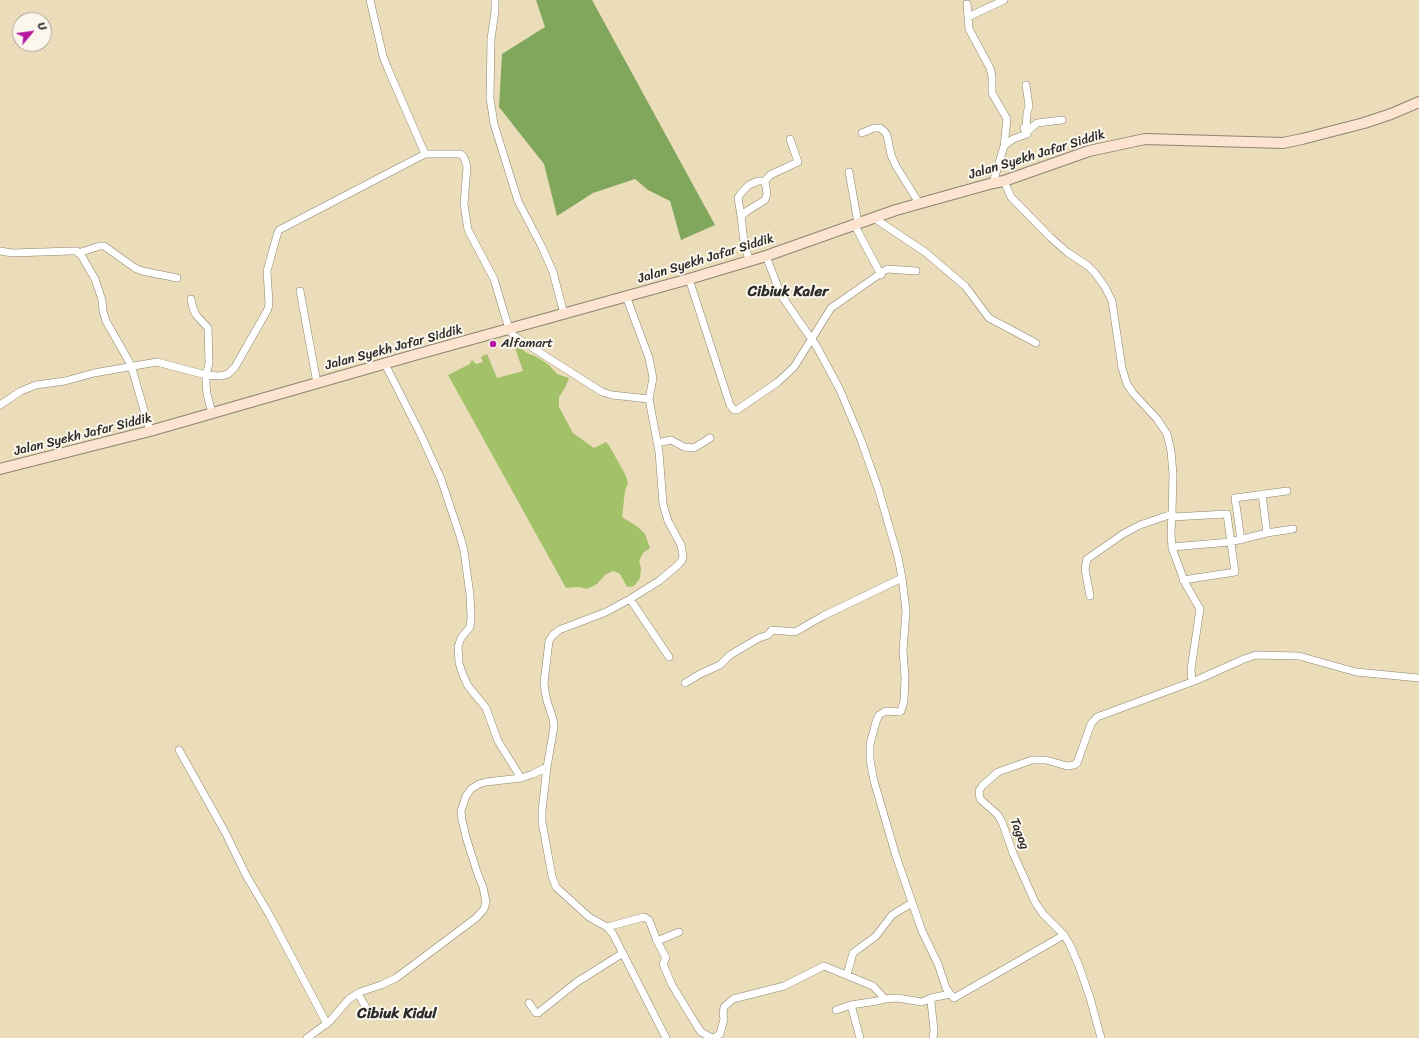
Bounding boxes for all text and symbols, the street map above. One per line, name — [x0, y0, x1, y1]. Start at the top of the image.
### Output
north arrow — [12, 12, 52, 52]
text: U — [32, 19, 52, 34]
street label: Jalan Syekh Jafar Siddik — [967, 127, 1107, 183]
street label: Jalan Syekh Jafar Siddik — [636, 231, 776, 287]
district label: Cibiuk Kaler — [748, 283, 828, 301]
street label: Jalan Syekh Jafar Siddik — [324, 322, 464, 374]
place label: Alfamart — [501, 336, 553, 352]
marker: Alfamart — [488, 339, 498, 349]
street label: Jalan Syekh Jafar Siddik — [12, 410, 154, 460]
street label: Tagog — [1006, 816, 1032, 852]
district label: Cibiuk Kidul — [357, 1005, 437, 1023]

